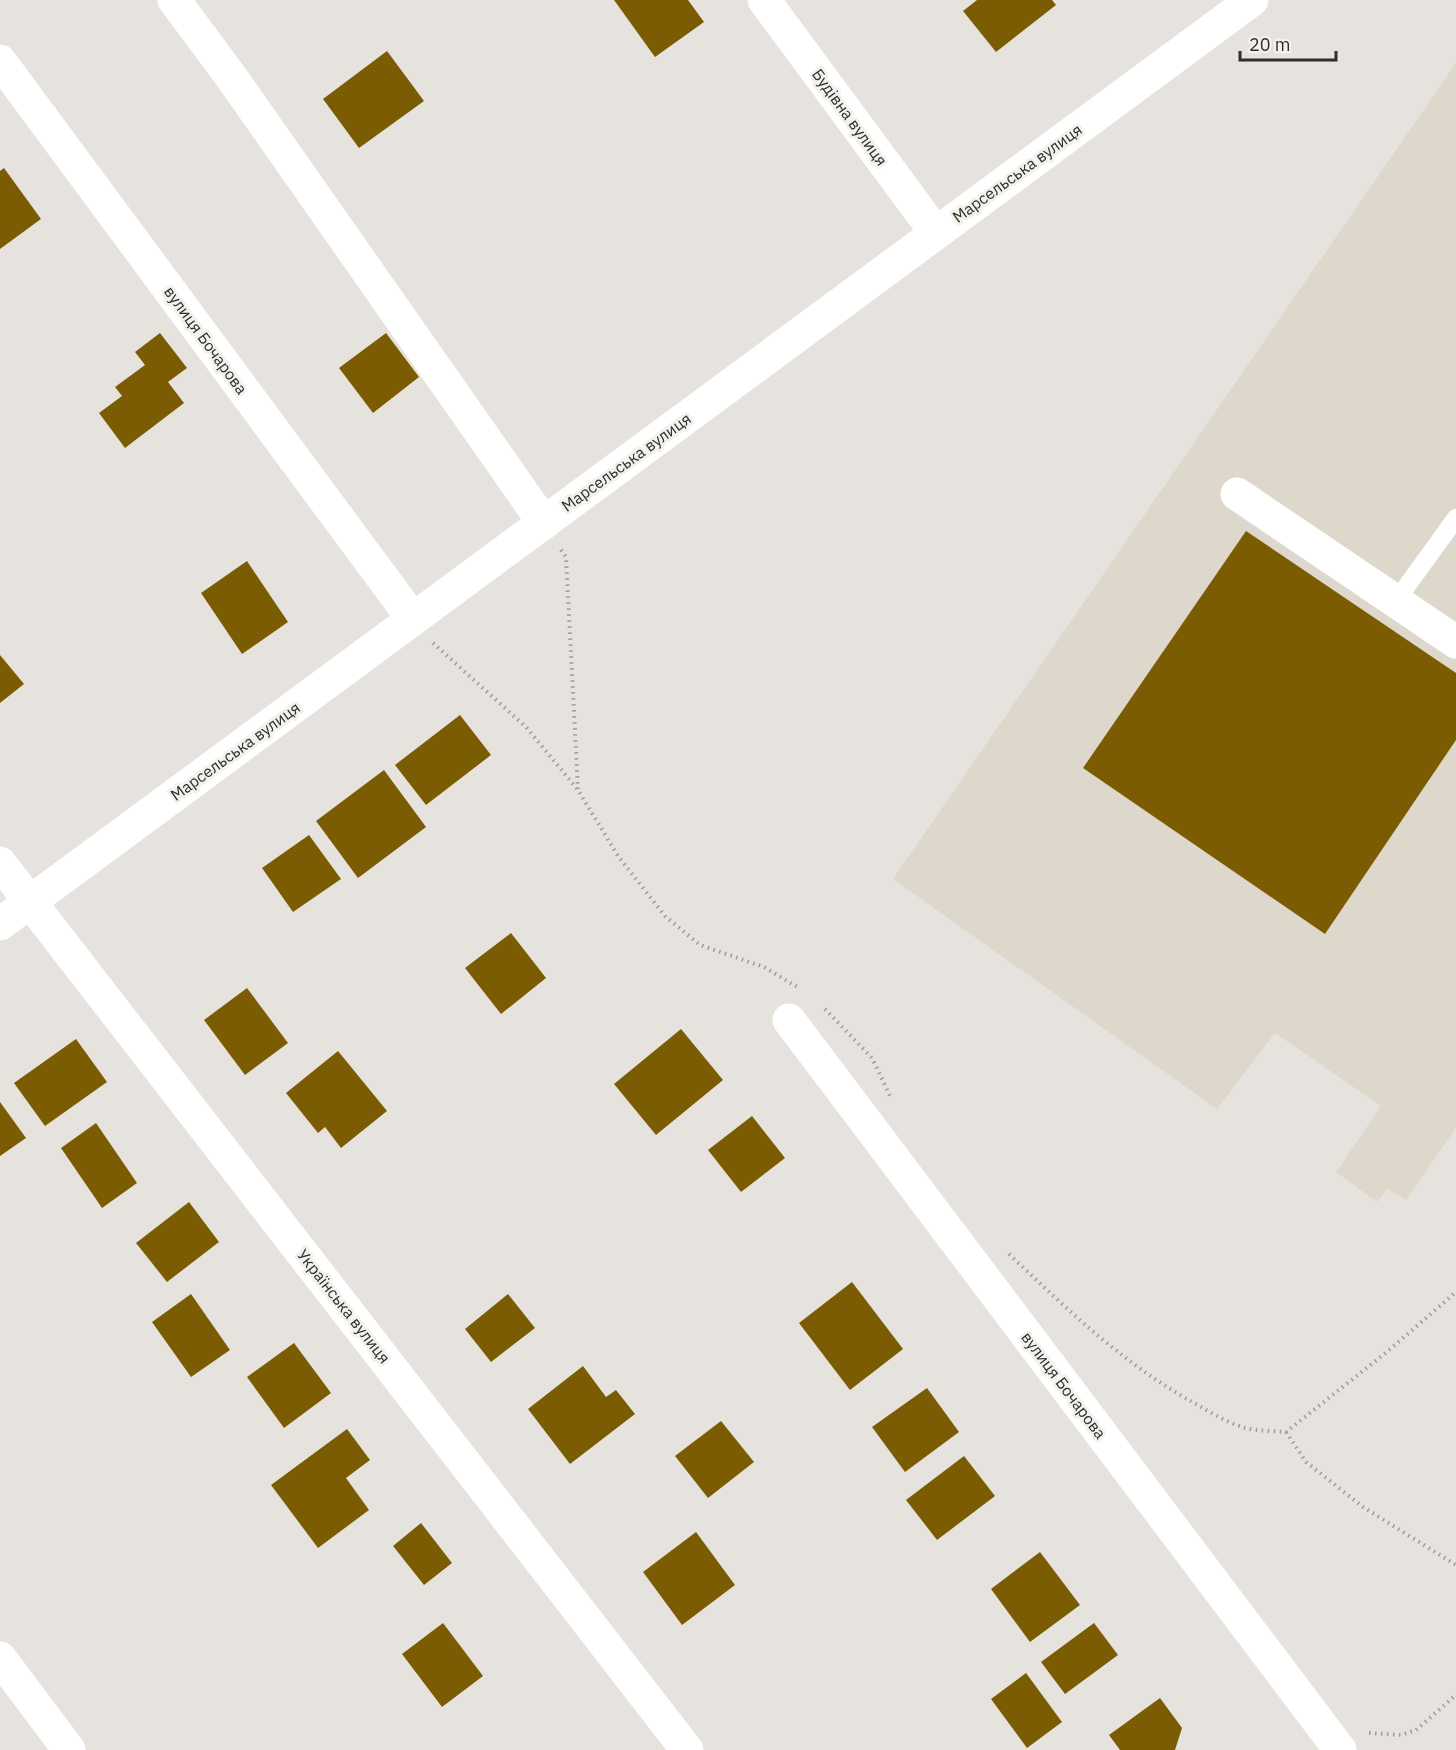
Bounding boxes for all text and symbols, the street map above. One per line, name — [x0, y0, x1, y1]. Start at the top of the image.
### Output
scale bar — [1240, 24, 1336, 62]
text: 20 m — [1249, 33, 1291, 56]
street label: Будівна вулиця — [808, 65, 892, 169]
street label: Марсельська вулиця — [948, 119, 1086, 227]
street label: вулиця Бочарова — [160, 282, 252, 398]
street label: Марсельська вулиця — [557, 408, 695, 516]
street label: Марсельська вулиця — [166, 697, 304, 805]
street label: Українська вулиця — [293, 1245, 395, 1367]
street label: вулиця Бочарова — [1017, 1328, 1111, 1443]

